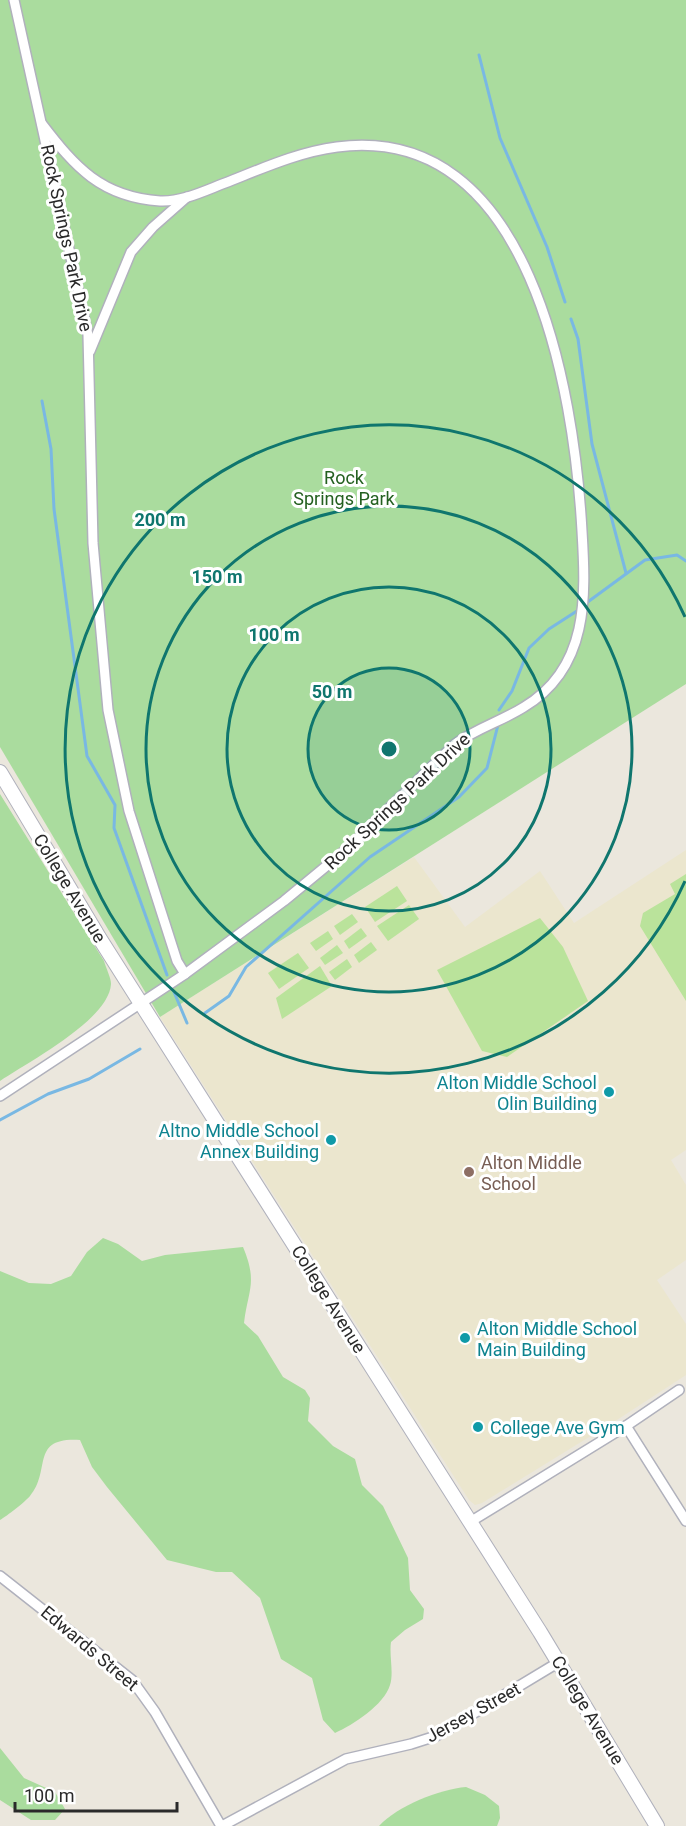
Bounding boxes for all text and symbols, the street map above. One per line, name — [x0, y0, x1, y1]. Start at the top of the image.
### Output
street label: Rock Springs Park Drive — [37, 143, 97, 333]
park label: Rock Springs Park — [293, 467, 396, 509]
text: 200 m — [134, 509, 186, 530]
text: 150 m — [191, 566, 243, 587]
text: 100 m — [248, 624, 300, 645]
text: 50 m — [312, 681, 352, 702]
street label: Rock Springs Park Drive — [320, 728, 474, 874]
centre of rings — [379, 739, 399, 759]
street label: College Avenue — [29, 830, 111, 946]
place label: Alton Middle School Olin Building — [437, 1072, 597, 1114]
marker: Alton Middle School Olin Building — [602, 1085, 616, 1099]
place label: Altno Middle School Annex Building — [159, 1120, 319, 1162]
marker: Altno Middle School Annex Building — [324, 1133, 338, 1147]
place label: Alton Middle School — [481, 1152, 582, 1194]
marker: Alton Middle School — [462, 1165, 476, 1179]
street label: College Avenue — [287, 1241, 371, 1357]
place label: Alton Middle School Main Building — [477, 1318, 637, 1360]
marker: Alton Middle School Main Building — [458, 1331, 472, 1345]
place label: College Ave Gym — [490, 1417, 625, 1438]
marker: College Ave Gym — [471, 1420, 485, 1434]
street label: Edwards Street — [37, 1601, 143, 1695]
street label: College Avenue — [547, 1652, 629, 1768]
street label: Jersey Street — [422, 1677, 524, 1747]
scale bar — [15, 1775, 177, 1813]
text: 100 m — [24, 1785, 75, 1806]

